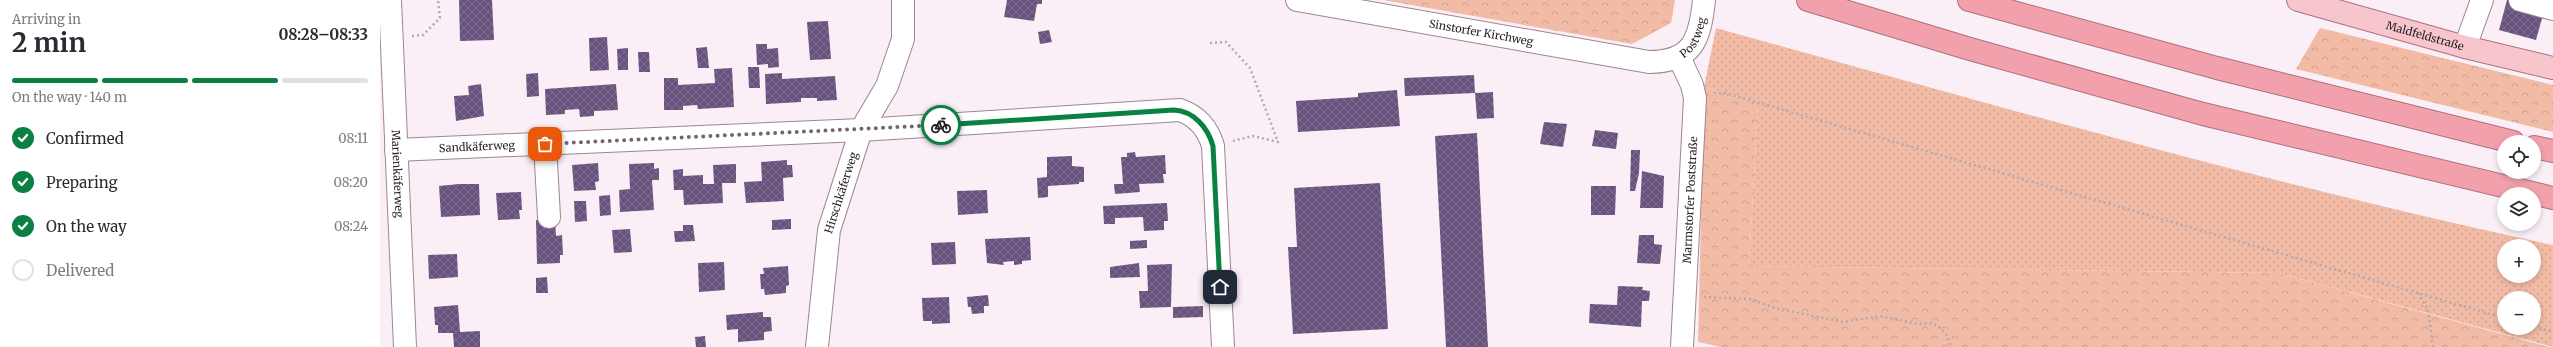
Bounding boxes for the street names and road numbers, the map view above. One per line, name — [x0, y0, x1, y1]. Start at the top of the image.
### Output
street label: Postweg — [1677, 15, 1709, 61]
street label: Sinstorfer Kirchweg — [1428, 16, 1535, 49]
street label: Maldfeldstraße — [2384, 18, 2466, 53]
street label: Marienkäferweg — [389, 130, 406, 218]
street label: Marmstorfer Poststraße — [1680, 136, 1700, 264]
street label: Sandkäferweg — [439, 138, 516, 155]
street label: Hirschkäferweg — [821, 150, 861, 235]

